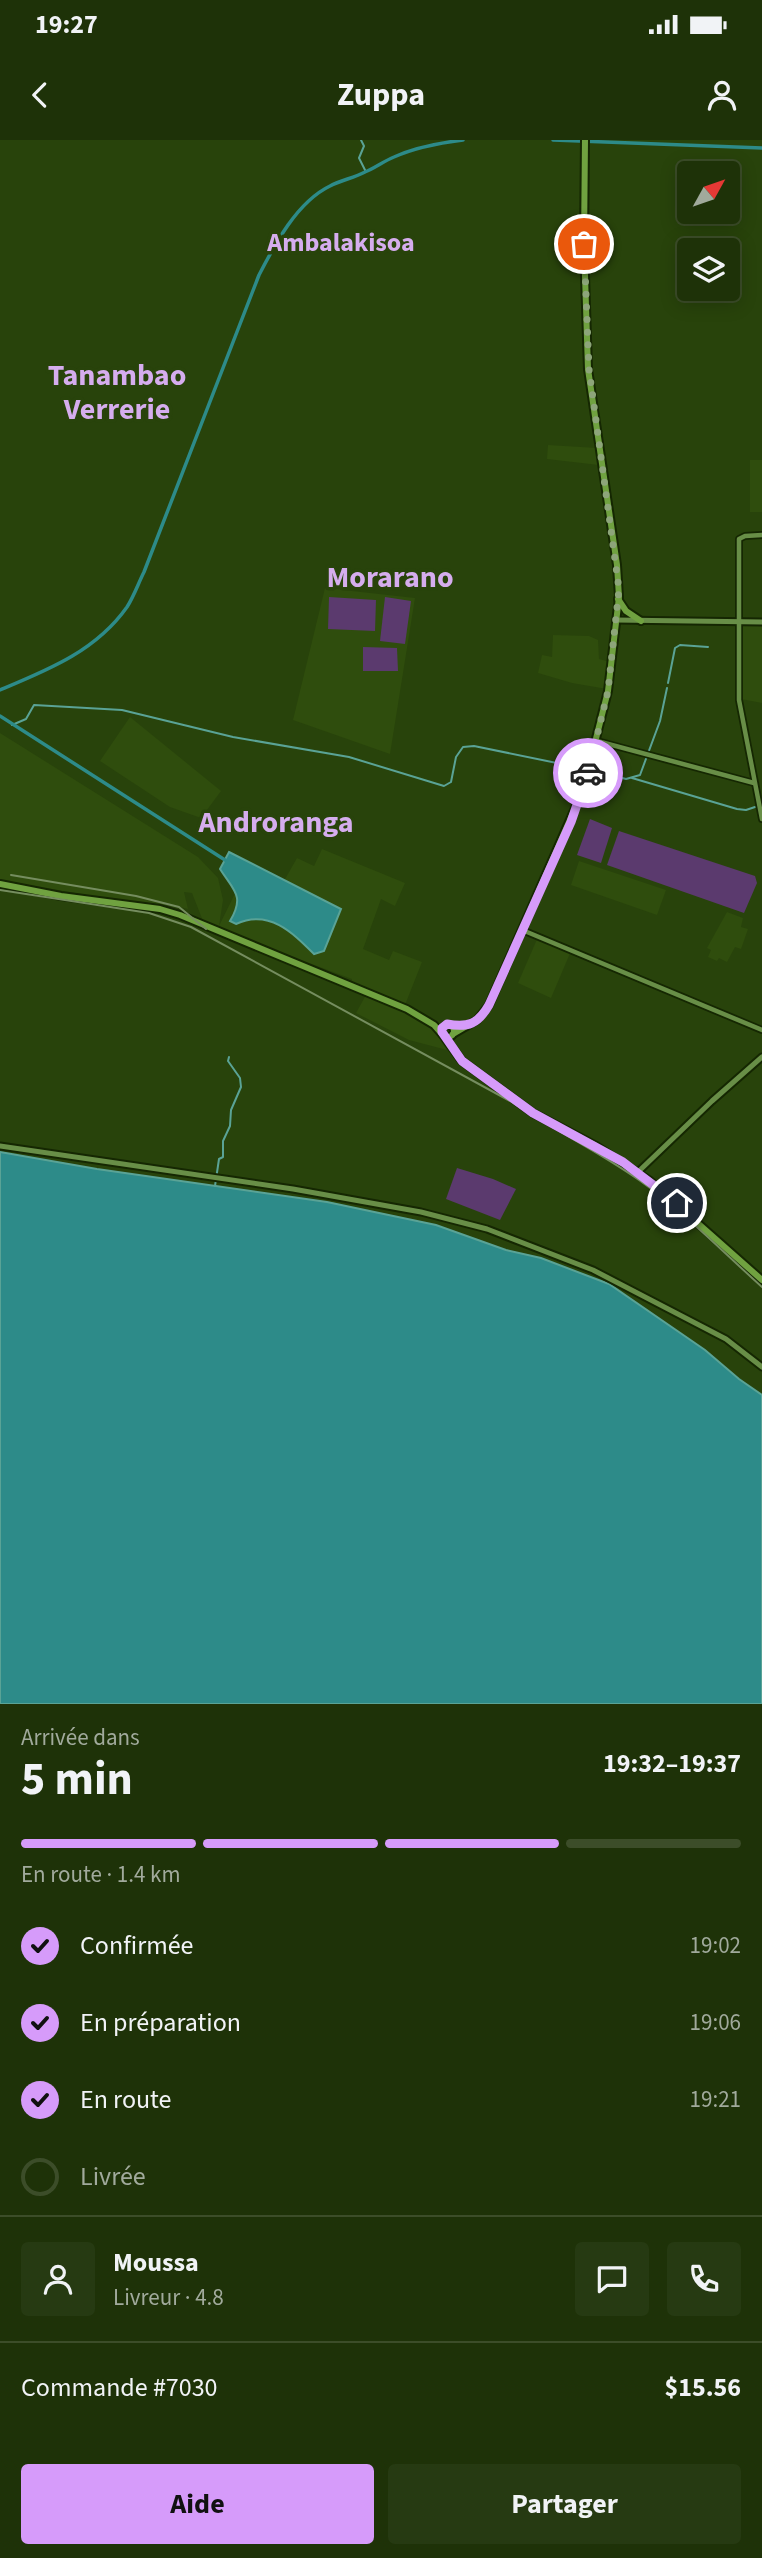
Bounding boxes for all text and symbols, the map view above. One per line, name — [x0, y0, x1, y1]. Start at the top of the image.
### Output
text: 19:27 — [35, 6, 98, 43]
text: Zuppa — [337, 72, 425, 118]
icon: back — [21, 76, 59, 114]
icon: person — [703, 76, 741, 114]
north arrow — [677, 161, 740, 224]
map controls — [677, 161, 740, 301]
pin — [554, 214, 614, 274]
district label: Ambalakisoa — [266, 224, 415, 261]
icon: bag — [565, 225, 603, 263]
button: layers — [677, 238, 740, 301]
district label: Tanambao Verrerie — [48, 354, 186, 431]
district label: Morarano — [326, 556, 454, 599]
courier — [553, 738, 623, 808]
icon: car — [569, 754, 607, 792]
district label: Androranga — [197, 801, 354, 844]
pin — [647, 1173, 707, 1233]
icon: home — [658, 1184, 696, 1222]
text: Arrivée dans — [21, 1721, 140, 1754]
text: 19:32–19:37 — [603, 1745, 741, 1782]
text: 5 min — [21, 1747, 133, 1812]
text: En route · 1.4 km — [21, 1858, 180, 1891]
icon: check — [21, 1927, 59, 1965]
text: Confirmée — [80, 1927, 194, 1964]
text: 19:02 — [690, 1929, 741, 1962]
icon: check — [21, 2004, 59, 2042]
text: En préparation — [80, 2004, 241, 2041]
text: 19:06 — [690, 2006, 741, 2039]
icon: check — [21, 2081, 59, 2119]
text: En route — [80, 2081, 171, 2118]
text: 19:21 — [690, 2083, 741, 2116]
text: Livrée — [80, 2158, 146, 2195]
button: person — [21, 2242, 95, 2316]
button: chat — [575, 2242, 649, 2316]
button: phone — [667, 2242, 741, 2316]
text: Moussa — [113, 2244, 199, 2281]
text: Livreur · 4.8 — [113, 2281, 224, 2314]
text: Commande #7030 — [21, 2369, 218, 2406]
text: $15.56 — [665, 2369, 741, 2406]
button: Aide — [21, 2464, 374, 2544]
button: Partager — [388, 2464, 741, 2544]

